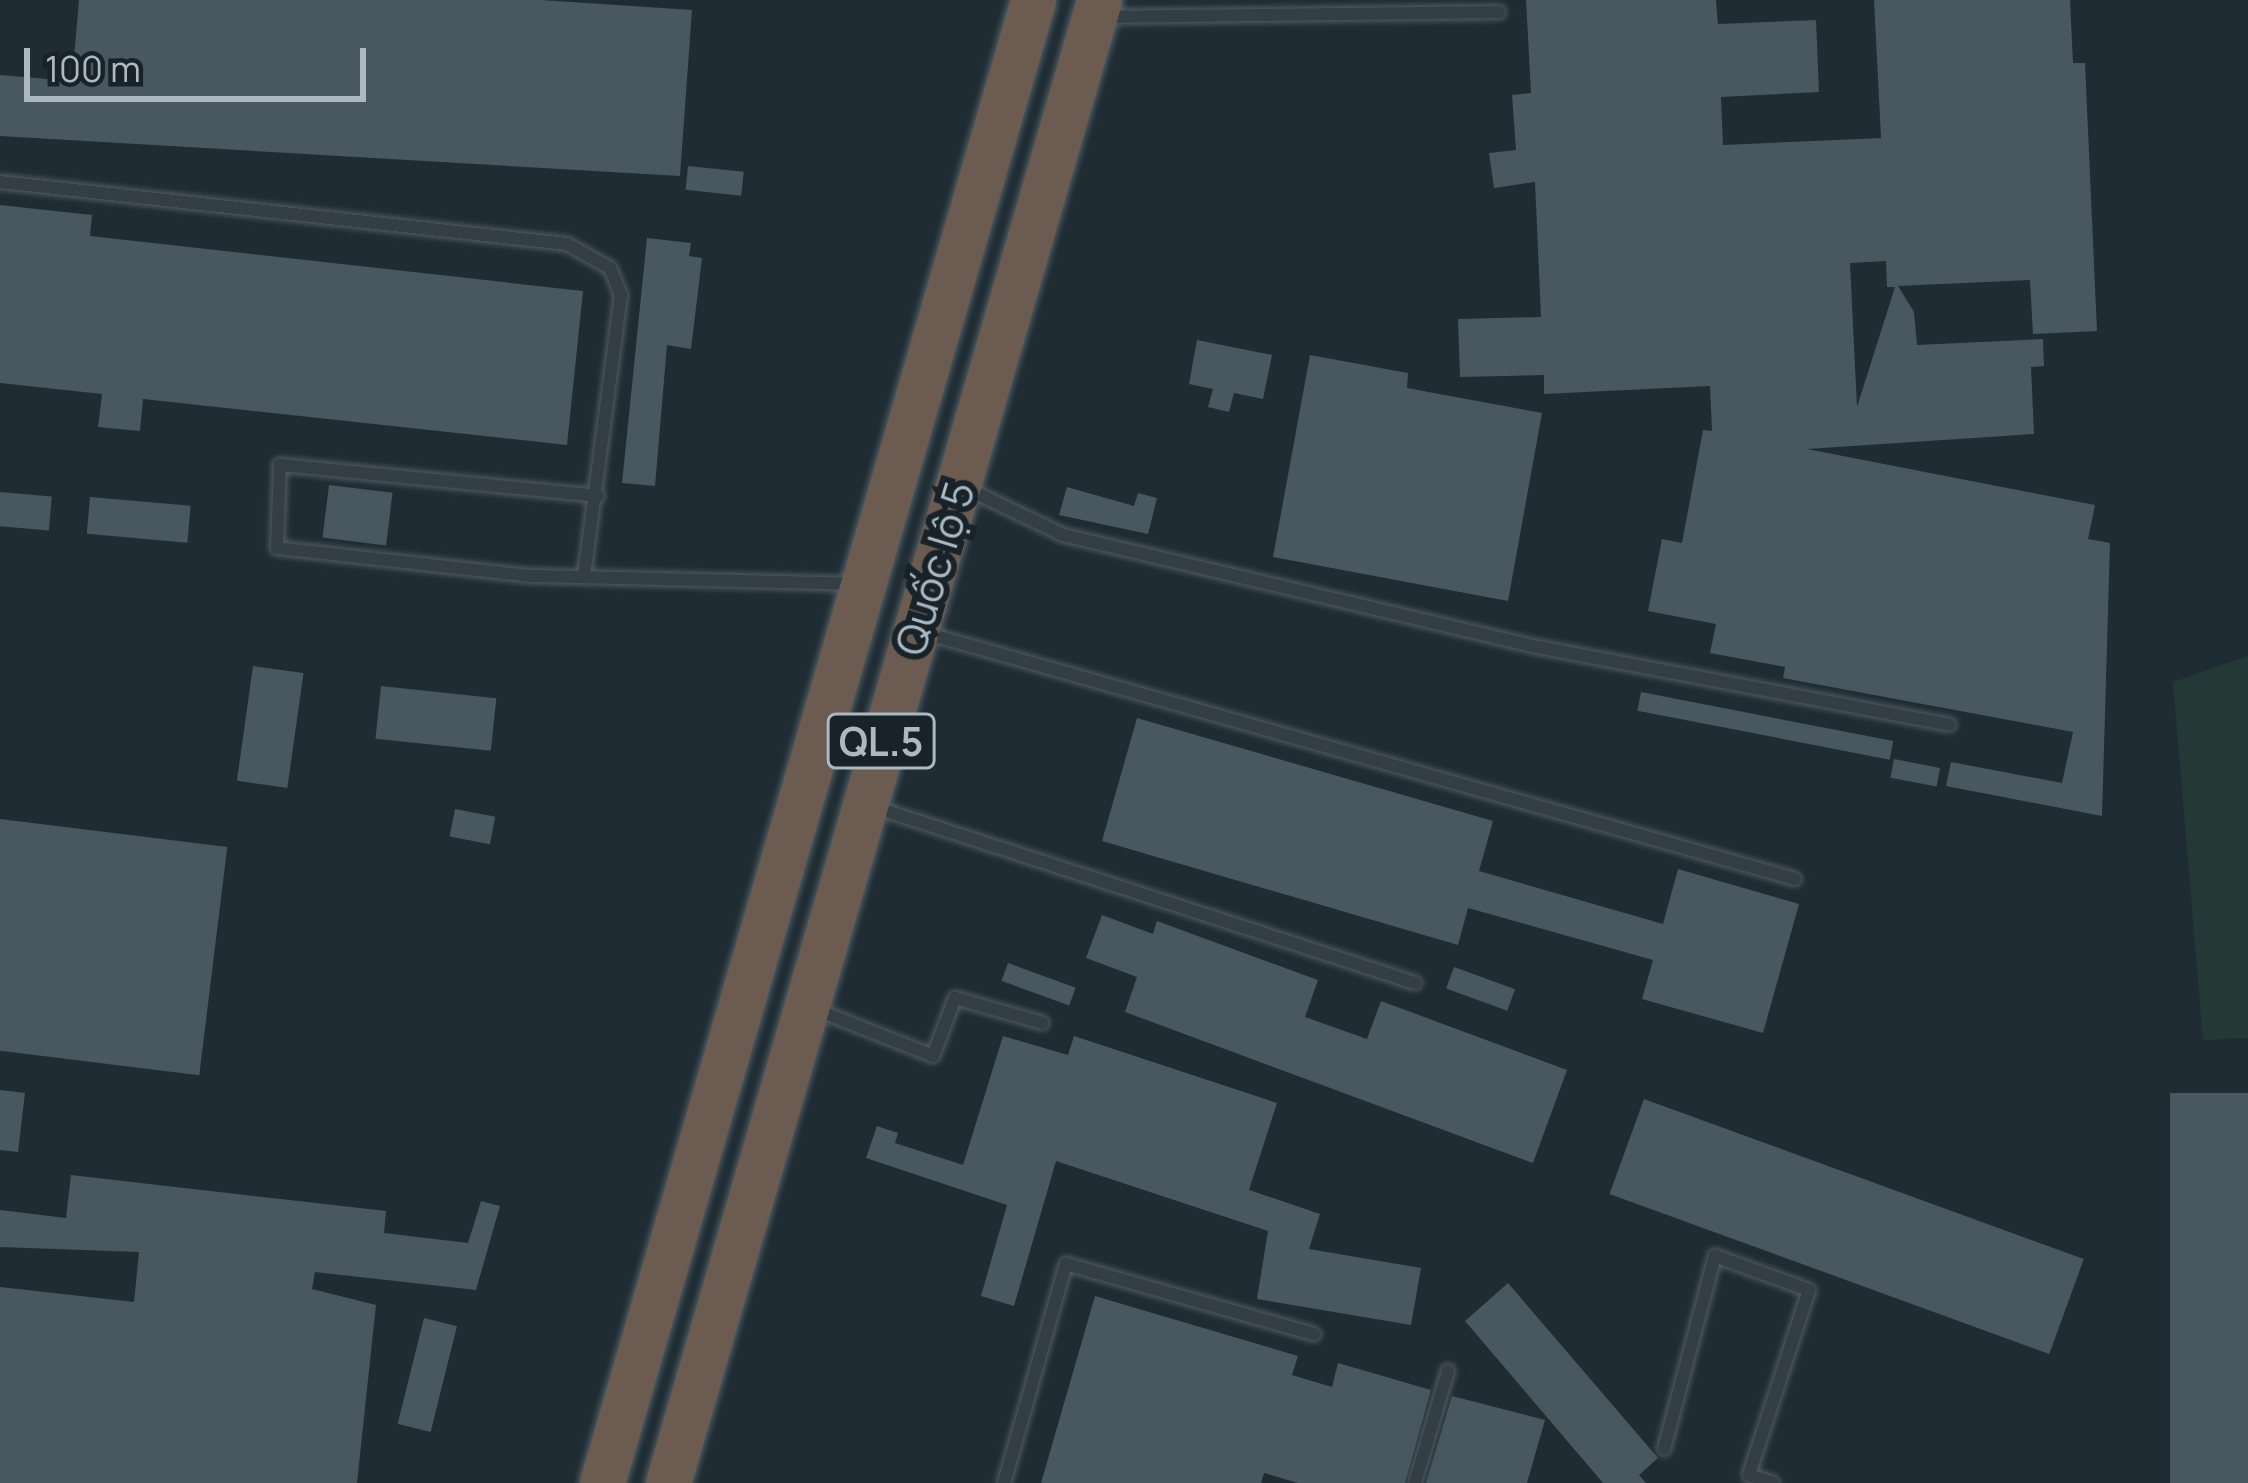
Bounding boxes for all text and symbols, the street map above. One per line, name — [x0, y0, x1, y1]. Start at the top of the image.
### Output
scale bar — [30, 24, 372, 98]
text: 100 m — [45, 44, 141, 93]
street label: Quốc lộ 5 — [884, 475, 984, 661]
road number: QL.5 — [824, 708, 938, 774]

